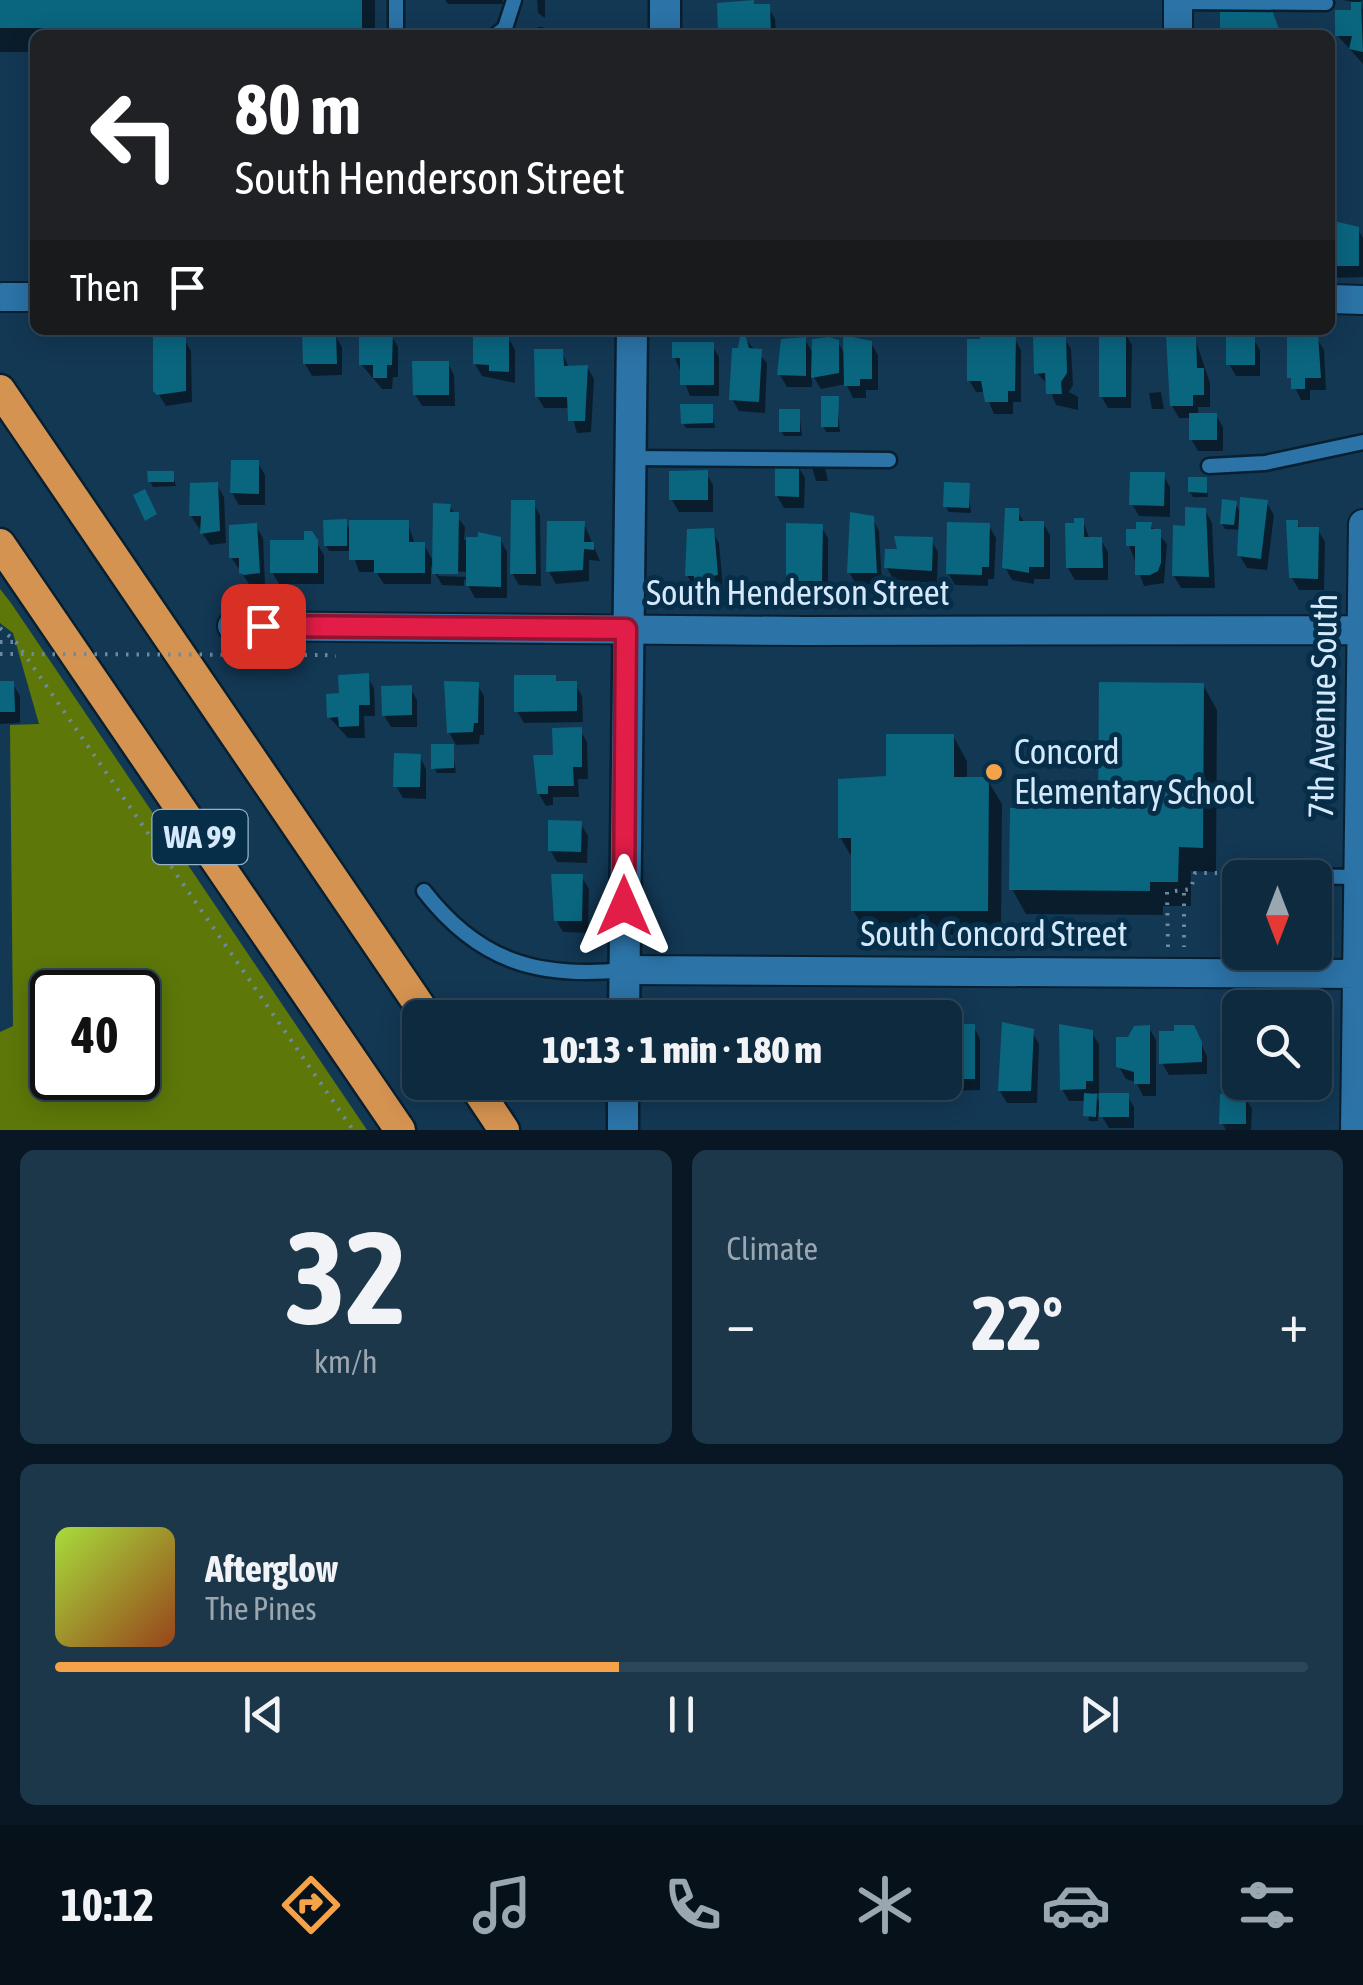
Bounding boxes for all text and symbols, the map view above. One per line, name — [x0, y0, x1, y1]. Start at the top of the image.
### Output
text: 80 m — [235, 69, 361, 149]
icon: left — [70, 70, 200, 200]
text: South Henderson Street — [235, 152, 625, 204]
icon: arrive — [160, 260, 215, 315]
text: Then — [70, 266, 140, 309]
street label: South Henderson Street — [646, 572, 950, 612]
pin — [221, 584, 306, 669]
street label: 7th Avenue South — [1300, 593, 1344, 819]
icon: arrive — [236, 599, 291, 654]
place label: Concord Elementary School — [1014, 731, 1255, 811]
marker: Concord Elementary School — [983, 761, 1005, 783]
road number: WA 99 — [152, 810, 248, 864]
position arrow — [572, 854, 676, 958]
north arrow — [1222, 860, 1332, 970]
map controls — [1222, 860, 1332, 1100]
street label: South Concord Street — [861, 913, 1127, 953]
speed limit sign: 40 — [30, 970, 160, 1100]
button: search — [1222, 990, 1332, 1100]
text: 10:13 · 1 min · 180 m — [542, 1028, 822, 1071]
text: 32 — [285, 1203, 407, 1352]
text: Climate — [727, 1230, 818, 1267]
text: 22° — [972, 1280, 1063, 1366]
text: − — [727, 1291, 755, 1354]
text: + — [1279, 1291, 1308, 1354]
text: km/h — [314, 1343, 377, 1380]
text: Afterglow — [205, 1547, 338, 1590]
text: The Pines — [205, 1590, 317, 1627]
icon: previous — [236, 1687, 291, 1742]
icon: pause — [654, 1687, 709, 1742]
icon: next — [1072, 1687, 1127, 1742]
icon: directions — [276, 1870, 346, 1940]
icon: music — [467, 1870, 537, 1940]
icon: phone — [658, 1870, 728, 1940]
icon: climate — [850, 1870, 920, 1940]
icon: car — [1041, 1870, 1111, 1940]
icon: filters — [1232, 1870, 1302, 1940]
text: 10:12 — [61, 1879, 154, 1931]

